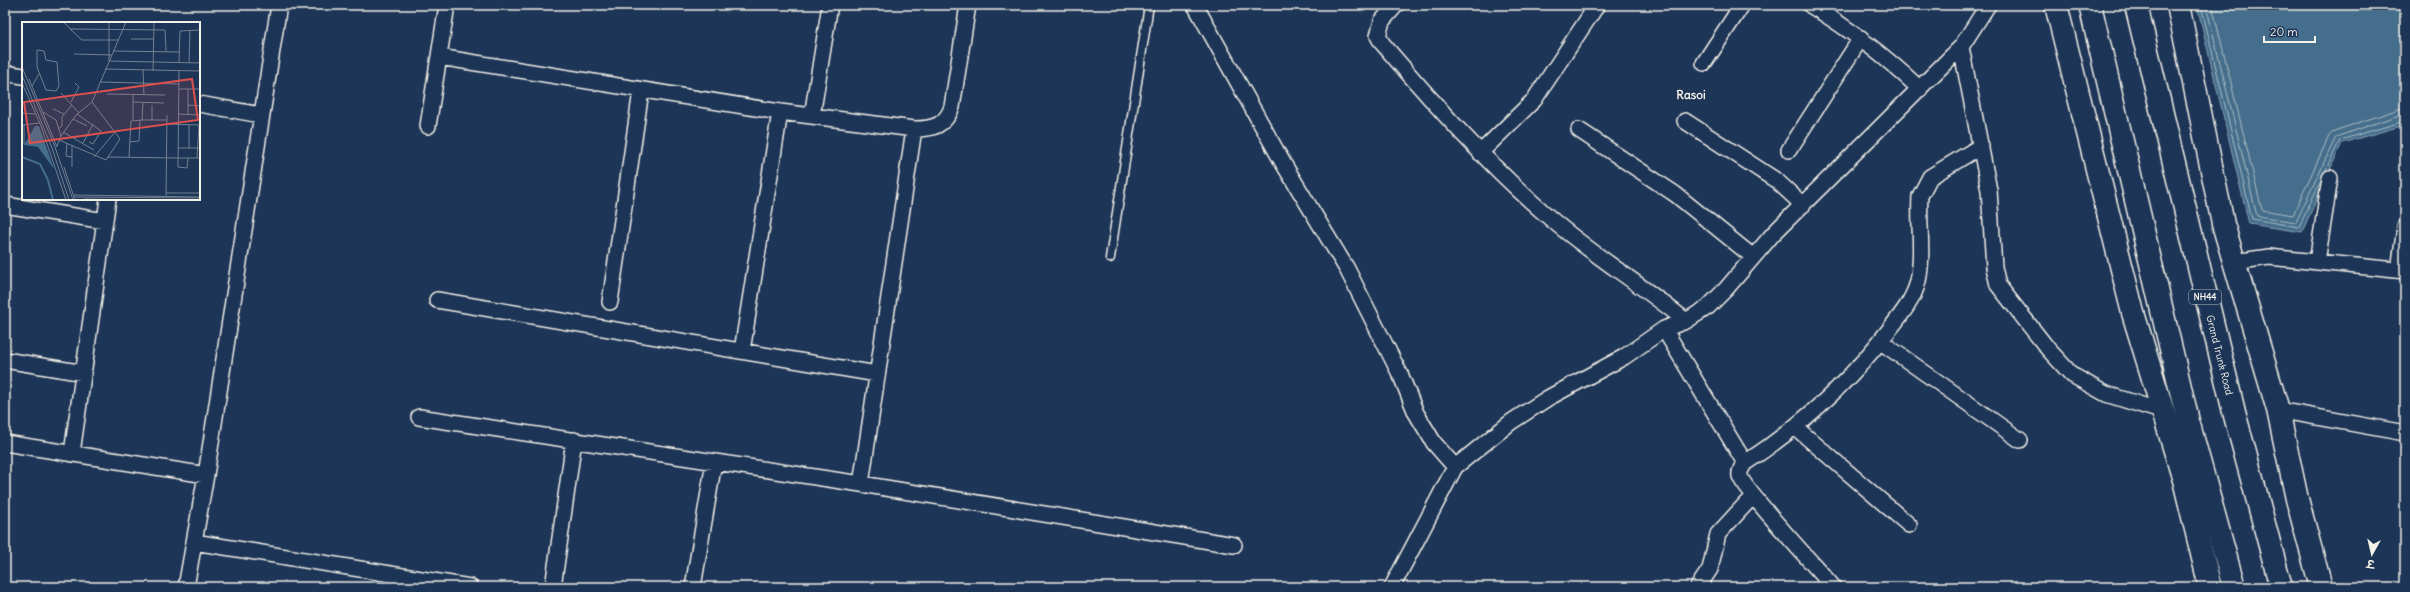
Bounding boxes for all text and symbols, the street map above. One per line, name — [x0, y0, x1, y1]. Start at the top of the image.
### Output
scale bar — [2264, 18, 2315, 44]
inset map — [22, 22, 200, 200]
text: 20 m — [2270, 24, 2298, 39]
district label: Rasoi — [1676, 87, 1706, 102]
road number: NH44 — [2189, 290, 2221, 304]
street label: Grand Trunk Road — [2203, 314, 2236, 397]
north arrow — [2352, 534, 2392, 574]
text: उ — [2364, 556, 2376, 571]

